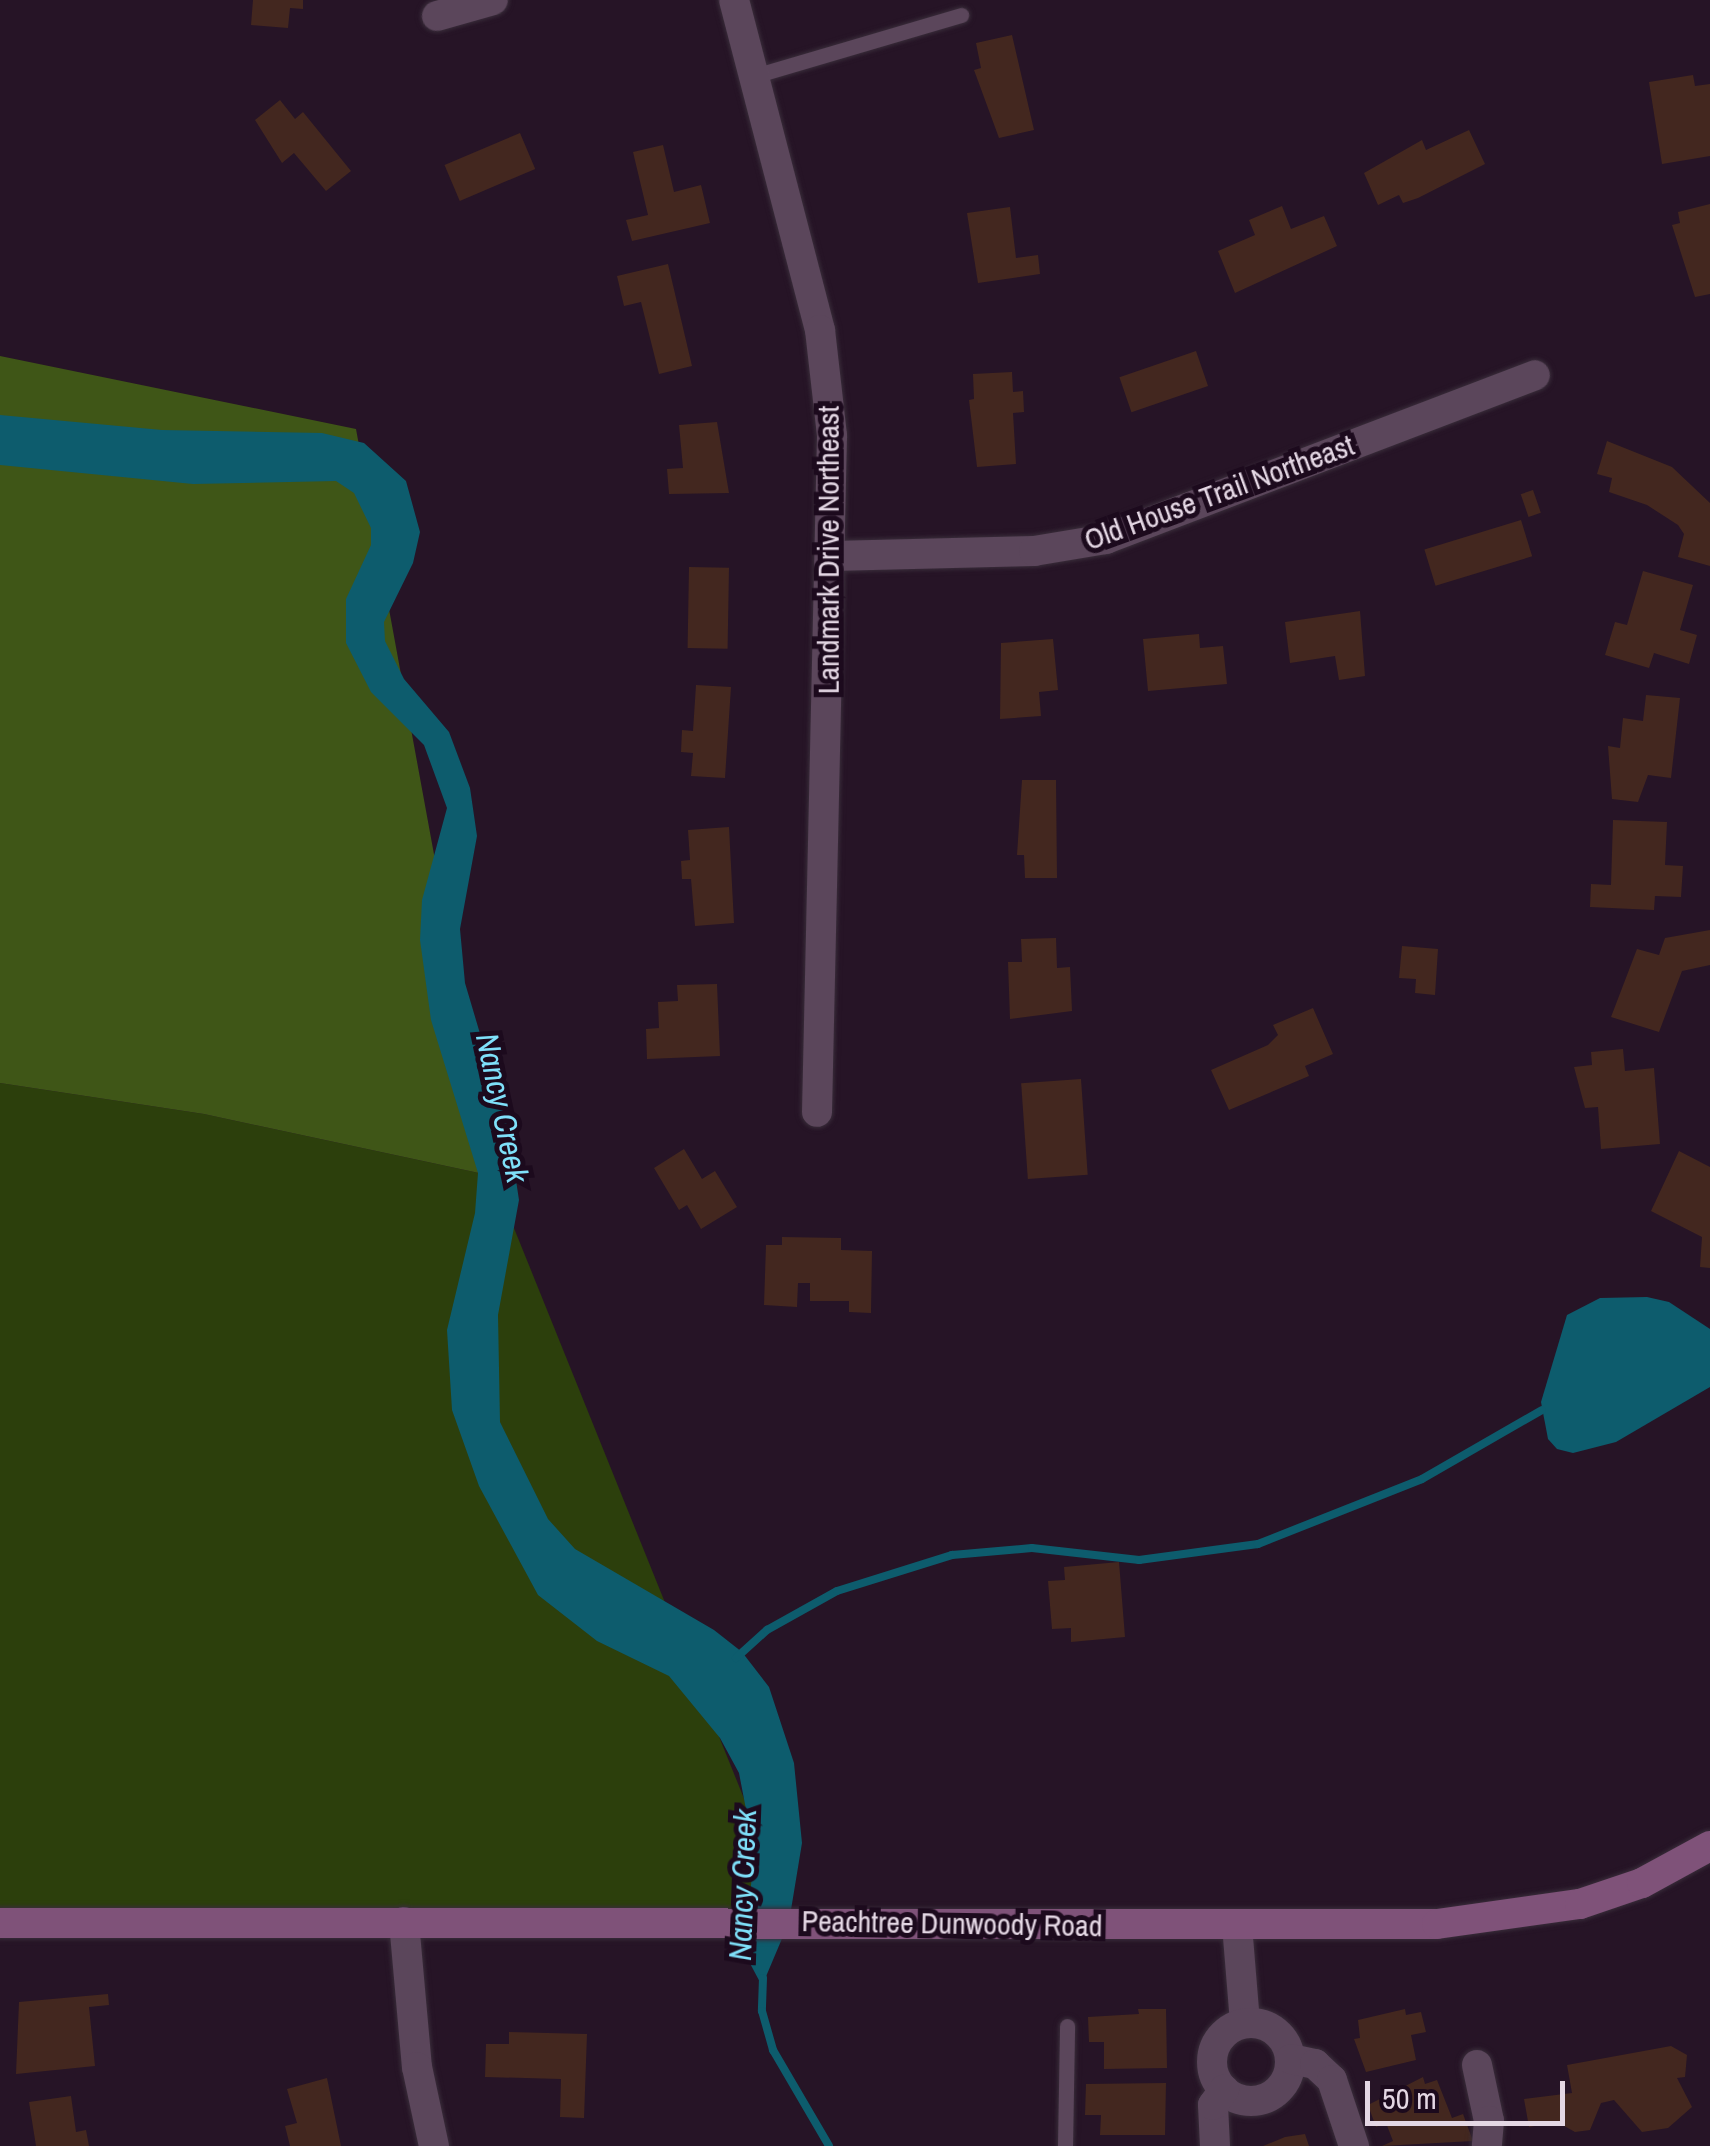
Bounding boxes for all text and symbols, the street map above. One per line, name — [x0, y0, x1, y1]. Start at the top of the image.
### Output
street label: Landmark Drive Northeast — [810, 406, 846, 694]
street label: Old House Trail Northeast — [1079, 426, 1359, 558]
water label: Nancy Creek — [467, 1030, 537, 1186]
water label: Nancy Creek — [721, 1809, 765, 1961]
street label: Peachtree Dunwoody Road — [801, 1902, 1103, 1944]
scale bar — [1370, 2061, 1570, 2123]
text: 50 m — [1382, 2078, 1437, 2118]

